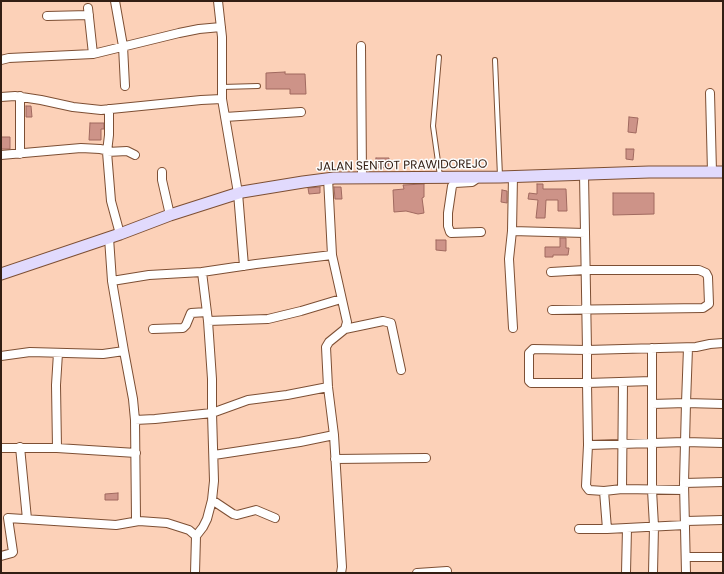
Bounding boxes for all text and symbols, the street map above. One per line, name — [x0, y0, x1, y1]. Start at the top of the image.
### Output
street label: JALAN SENTOT PRAWIDOREJO — [317, 157, 487, 175]

